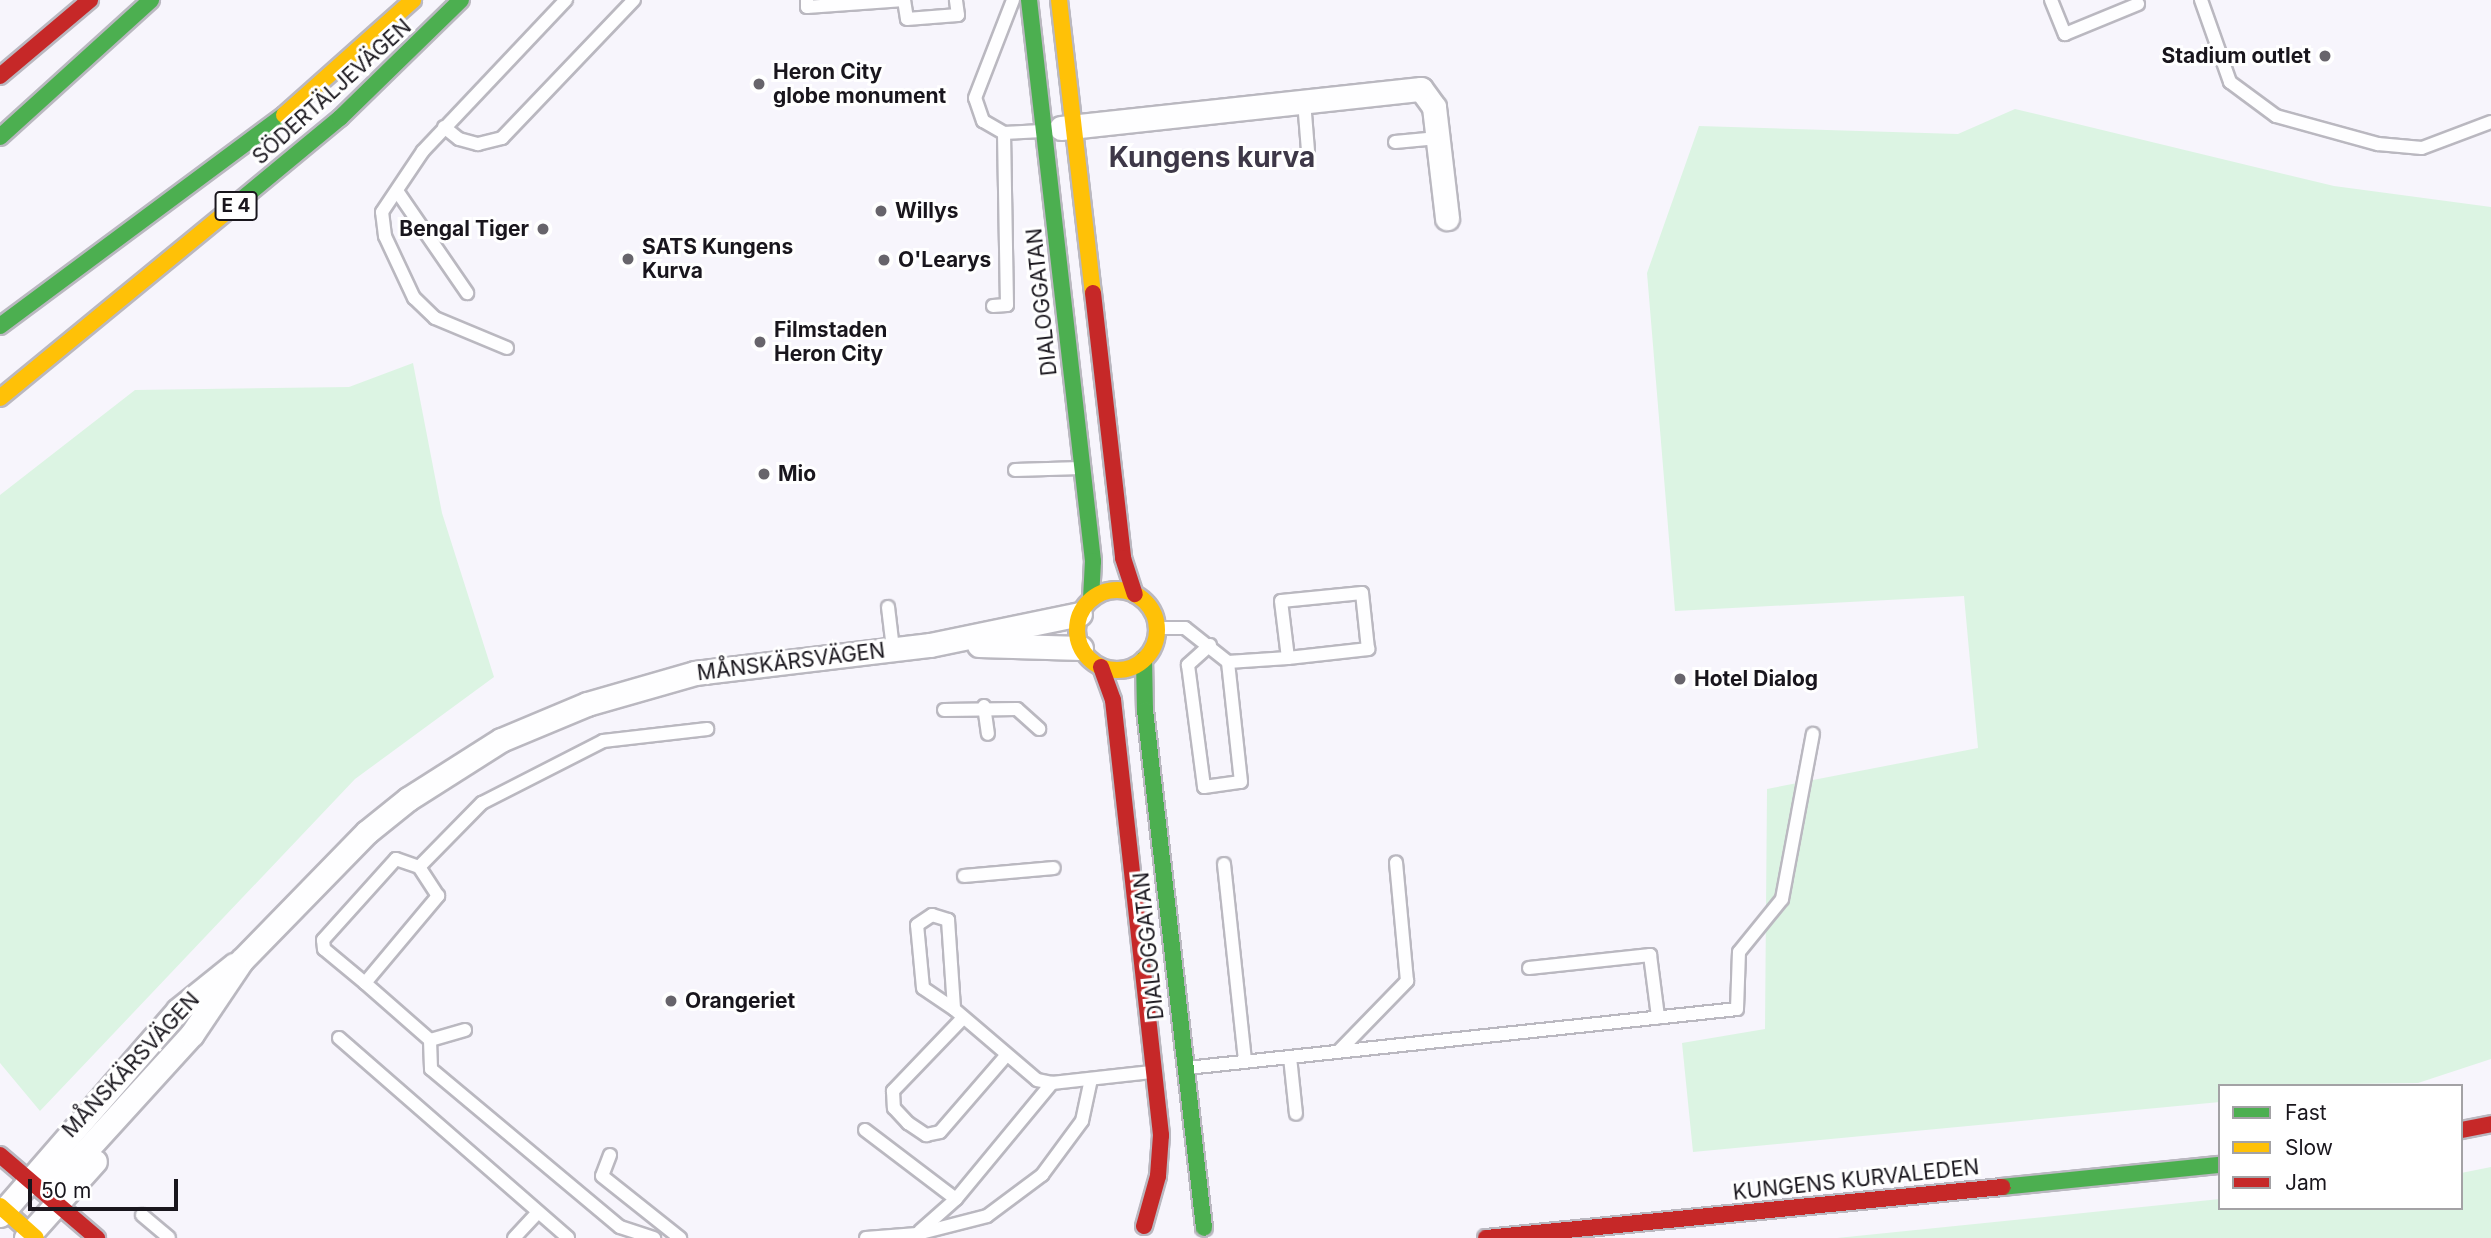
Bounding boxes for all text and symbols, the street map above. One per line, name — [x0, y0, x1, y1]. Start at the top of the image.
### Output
street label: SÖDERTÄLJEVÄGEN — [248, 14, 416, 170]
place label: Stadium outlet — [2162, 43, 2311, 69]
marker: Stadium outlet — [2317, 48, 2333, 64]
place label: Heron City globe monument — [773, 59, 946, 109]
marker: Heron City globe monument — [751, 76, 767, 92]
district label: Kungens kurva — [1109, 140, 1315, 174]
road number: E 4 — [213, 190, 259, 222]
place label: Willys — [895, 198, 958, 224]
marker: Willys — [873, 203, 889, 219]
place label: Bengal Tiger — [399, 216, 529, 242]
marker: Bengal Tiger — [535, 221, 551, 237]
street label: DIALOGGATAN — [1022, 227, 1062, 377]
place label: SATS Kungens Kurva — [642, 234, 793, 284]
place label: O'Learys — [898, 247, 991, 273]
marker: SATS Kungens Kurva — [620, 251, 636, 267]
marker: O'Learys — [876, 252, 892, 268]
place label: Filmstaden Heron City — [774, 317, 887, 367]
marker: Filmstaden Heron City — [752, 334, 768, 350]
place label: Mio — [778, 461, 816, 487]
marker: Mio — [756, 466, 772, 482]
street label: MÅNSKÄRSVÄGEN — [696, 638, 886, 686]
place label: Hotel Dialog — [1694, 666, 1818, 692]
marker: Hotel Dialog — [1672, 671, 1688, 687]
street label: DIALOGGATAN — [1129, 871, 1169, 1021]
street label: MÅNSKÄRSVÄGEN — [57, 987, 205, 1143]
place label: Orangeriet — [685, 988, 795, 1014]
marker: Orangeriet — [663, 993, 679, 1009]
legend — [2218, 1084, 2463, 1210]
text: Fast — [2285, 1100, 2327, 1125]
text: Slow — [2285, 1135, 2333, 1160]
street label: KUNGENS KURVALEDEN — [1732, 1155, 1980, 1205]
scale bar — [32, 1164, 182, 1208]
text: Jam — [2285, 1170, 2327, 1195]
text: 50 m — [41, 1178, 91, 1203]

